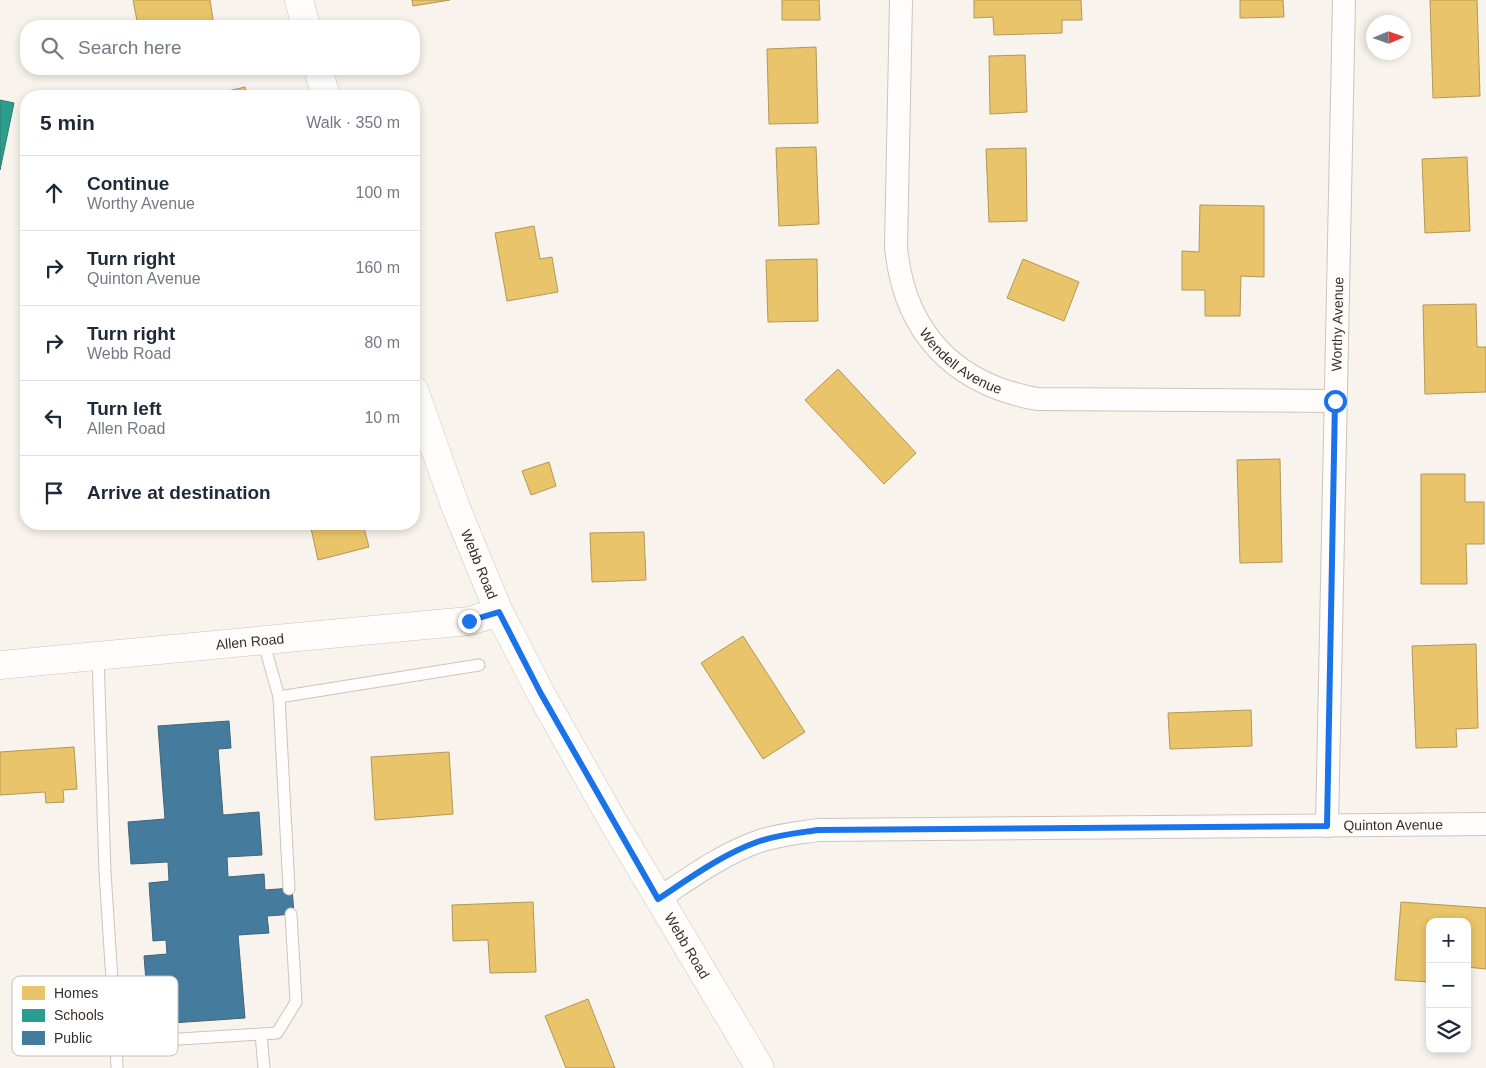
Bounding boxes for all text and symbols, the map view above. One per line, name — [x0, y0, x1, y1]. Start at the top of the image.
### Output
north arrow — [1366, 15, 1411, 60]
search box — [20, 20, 420, 75]
icon: search — [38, 34, 66, 62]
text: Search here — [78, 37, 182, 58]
text: 5 min — [40, 111, 95, 134]
text: Walk · 350 m — [306, 114, 400, 131]
text: Continue — [87, 173, 169, 194]
icon: ahead — [40, 179, 68, 207]
text: 100 m — [356, 184, 400, 201]
text: Worthy Avenue — [87, 195, 195, 212]
text: Turn right — [87, 248, 175, 269]
icon: right — [40, 254, 68, 282]
text: 160 m — [356, 259, 400, 276]
text: Quinton Avenue — [87, 270, 201, 287]
street label: Worthy Avenue — [1328, 276, 1346, 372]
text: Turn right — [87, 323, 175, 344]
street label: Wendell Avenue — [916, 325, 1004, 397]
icon: right — [40, 329, 68, 357]
text: 80 m — [364, 334, 400, 351]
text: Webb Road — [87, 345, 171, 362]
route start — [1324, 390, 1347, 413]
text: Turn left — [87, 398, 162, 419]
icon: left — [40, 404, 68, 432]
text: 10 m — [364, 409, 400, 426]
text: Allen Road — [87, 420, 165, 437]
icon: arrive — [40, 479, 68, 507]
text: Arrive at destination — [87, 482, 271, 503]
street label: Webb Road — [458, 527, 501, 601]
route end — [458, 610, 481, 633]
street label: Allen Road — [215, 630, 285, 653]
street label: Quinton Avenue — [1343, 816, 1443, 833]
street label: Webb Road — [661, 910, 713, 982]
map controls — [1426, 918, 1471, 1053]
button: + — [1426, 918, 1471, 963]
button: − — [1426, 963, 1471, 1008]
legend — [12, 976, 178, 1056]
text: Homes — [54, 985, 98, 1001]
text: Schools — [54, 1007, 104, 1023]
button: layers — [1426, 1008, 1471, 1053]
text: Public — [54, 1030, 92, 1046]

